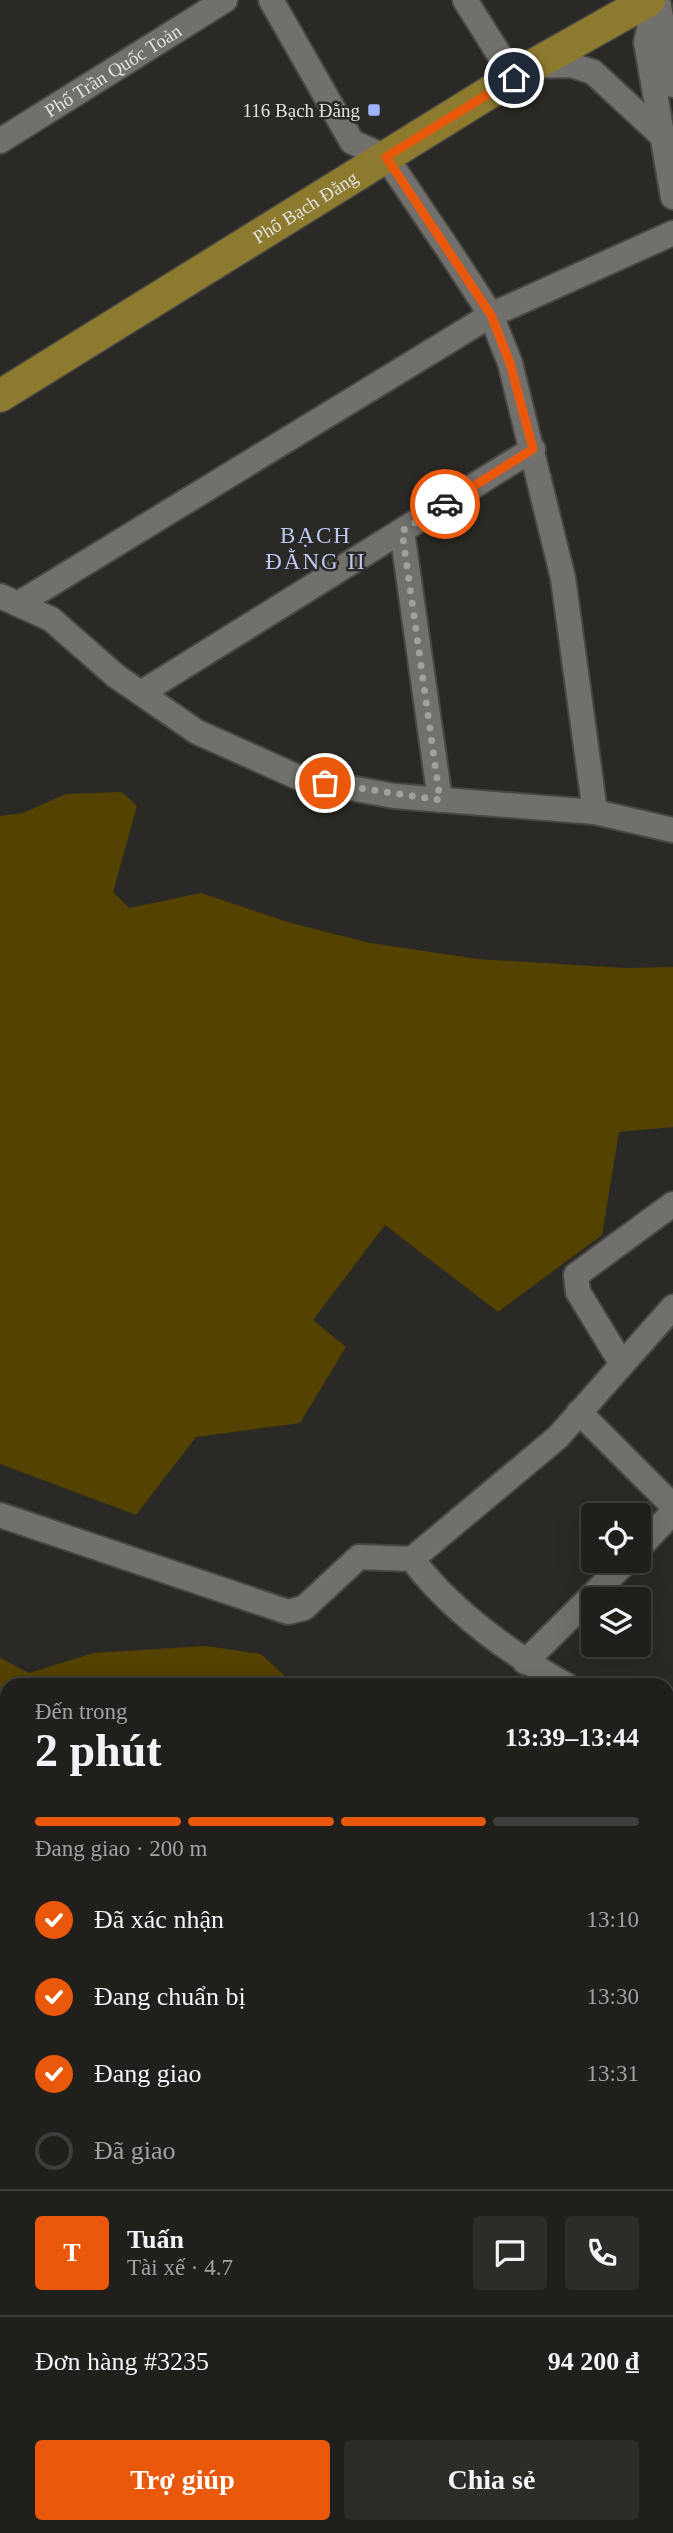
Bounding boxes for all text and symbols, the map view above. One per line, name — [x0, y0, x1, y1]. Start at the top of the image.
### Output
street label: Phố Trần Quốc Toản — [40, 19, 185, 121]
pin — [484, 48, 544, 108]
icon: home — [495, 59, 533, 97]
place label: 116 Bạch Đằng — [243, 100, 360, 121]
marker: 116 Bạch Đằng — [366, 102, 382, 118]
street label: Phố Bạch Đằng — [249, 166, 362, 247]
courier — [410, 469, 480, 539]
icon: car — [426, 485, 464, 523]
district label: BẠCH ĐẰNG II — [265, 523, 367, 574]
pin — [295, 753, 355, 813]
icon: bag — [306, 764, 344, 802]
map controls — [581, 1503, 651, 1657]
button: locate — [581, 1503, 651, 1573]
button: layers — [581, 1587, 651, 1657]
text: Đến trong — [35, 1699, 128, 1724]
text: 13:39–13:44 — [505, 1723, 639, 1752]
text: 2 phút — [35, 1725, 162, 1776]
text: Đang giao · 200 m — [35, 1836, 207, 1861]
icon: check — [35, 1901, 73, 1939]
text: Đã xác nhận — [94, 1905, 224, 1934]
text: 13:10 — [587, 1907, 639, 1932]
icon: check — [35, 1978, 73, 2016]
text: Đang chuẩn bị — [94, 1982, 246, 2011]
text: 13:30 — [587, 1984, 639, 2009]
icon: check — [35, 2055, 73, 2093]
text: Đang giao — [94, 2059, 202, 2088]
text: 13:31 — [587, 2061, 639, 2086]
text: Đã giao — [94, 2136, 176, 2165]
button: chat — [473, 2216, 547, 2290]
button: phone — [565, 2216, 639, 2290]
text: Tuấn — [127, 2225, 184, 2254]
text: T — [63, 2238, 81, 2267]
text: Tài xế · 4.7 — [127, 2255, 233, 2280]
text: Đơn hàng #3235 — [35, 2347, 209, 2376]
text: 94 200 ₫ — [548, 2347, 639, 2376]
button: Trợ giúp — [35, 2440, 330, 2520]
button: Chia sẻ — [344, 2440, 639, 2520]

